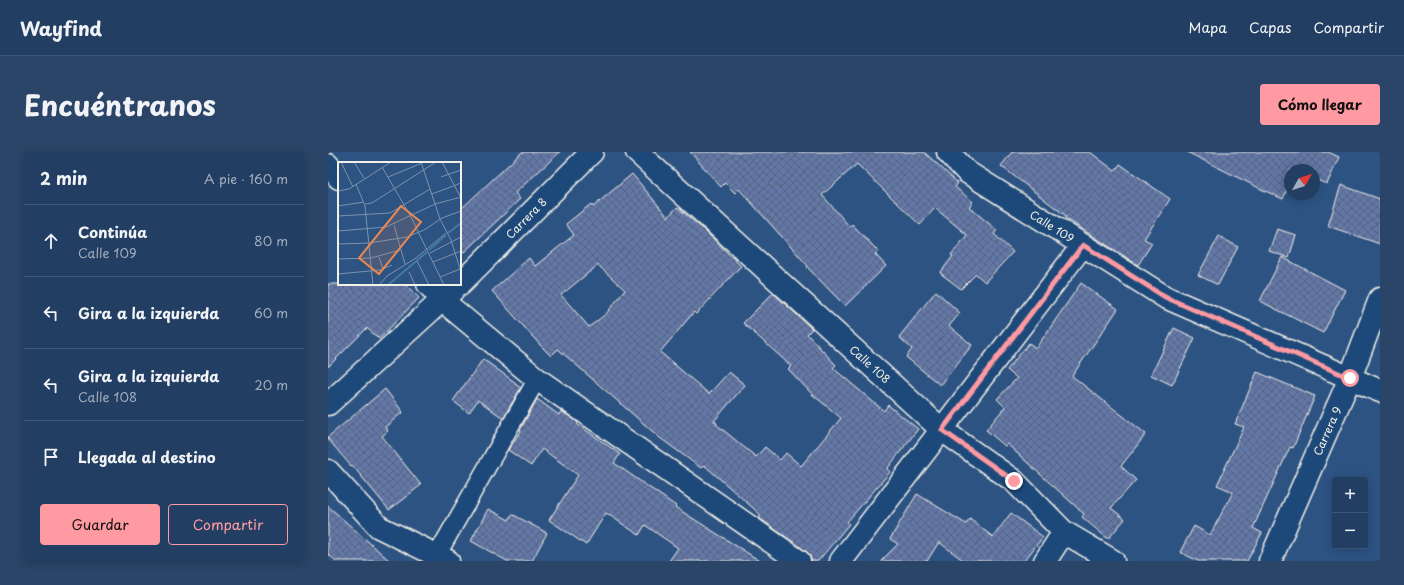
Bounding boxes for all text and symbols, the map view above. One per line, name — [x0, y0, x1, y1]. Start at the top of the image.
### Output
text: Wayfind — [20, 14, 102, 42]
text: Mapa — [1189, 17, 1227, 38]
text: Capas — [1249, 17, 1291, 38]
text: Compartir — [1313, 17, 1384, 38]
text: Encuéntranos — [24, 83, 216, 126]
button: Cómo llegar — [1260, 84, 1380, 125]
inset map — [338, 162, 461, 285]
north arrow — [1284, 164, 1320, 200]
text: 2 min — [40, 165, 87, 191]
text: A pie · 160 m — [204, 169, 288, 188]
street label: Carrera 8 — [502, 193, 551, 242]
street label: Calle 109 — [1027, 206, 1077, 246]
text: Continúa — [78, 220, 147, 243]
icon: ahead — [40, 230, 62, 252]
text: 80 m — [254, 231, 288, 250]
text: Calle 109 — [78, 243, 137, 262]
text: Gira a la izquierda — [78, 301, 219, 324]
icon: left — [40, 302, 62, 324]
text: 60 m — [254, 303, 288, 322]
street label: Calle 108 — [846, 341, 894, 387]
text: Gira a la izquierda — [78, 364, 219, 387]
route start — [1341, 369, 1359, 387]
icon: left — [40, 374, 62, 396]
text: 20 m — [254, 375, 288, 394]
text: Calle 108 — [78, 387, 137, 406]
street label: Carrera 9 — [1309, 404, 1345, 458]
text: Llegada al destino — [78, 445, 216, 468]
icon: arrive — [40, 446, 62, 468]
route end — [1005, 472, 1023, 490]
map controls — [1332, 477, 1368, 549]
button: + — [1332, 477, 1368, 513]
button: Guardar — [40, 504, 160, 545]
button: Compartir — [168, 504, 288, 545]
button: − — [1332, 513, 1368, 549]

